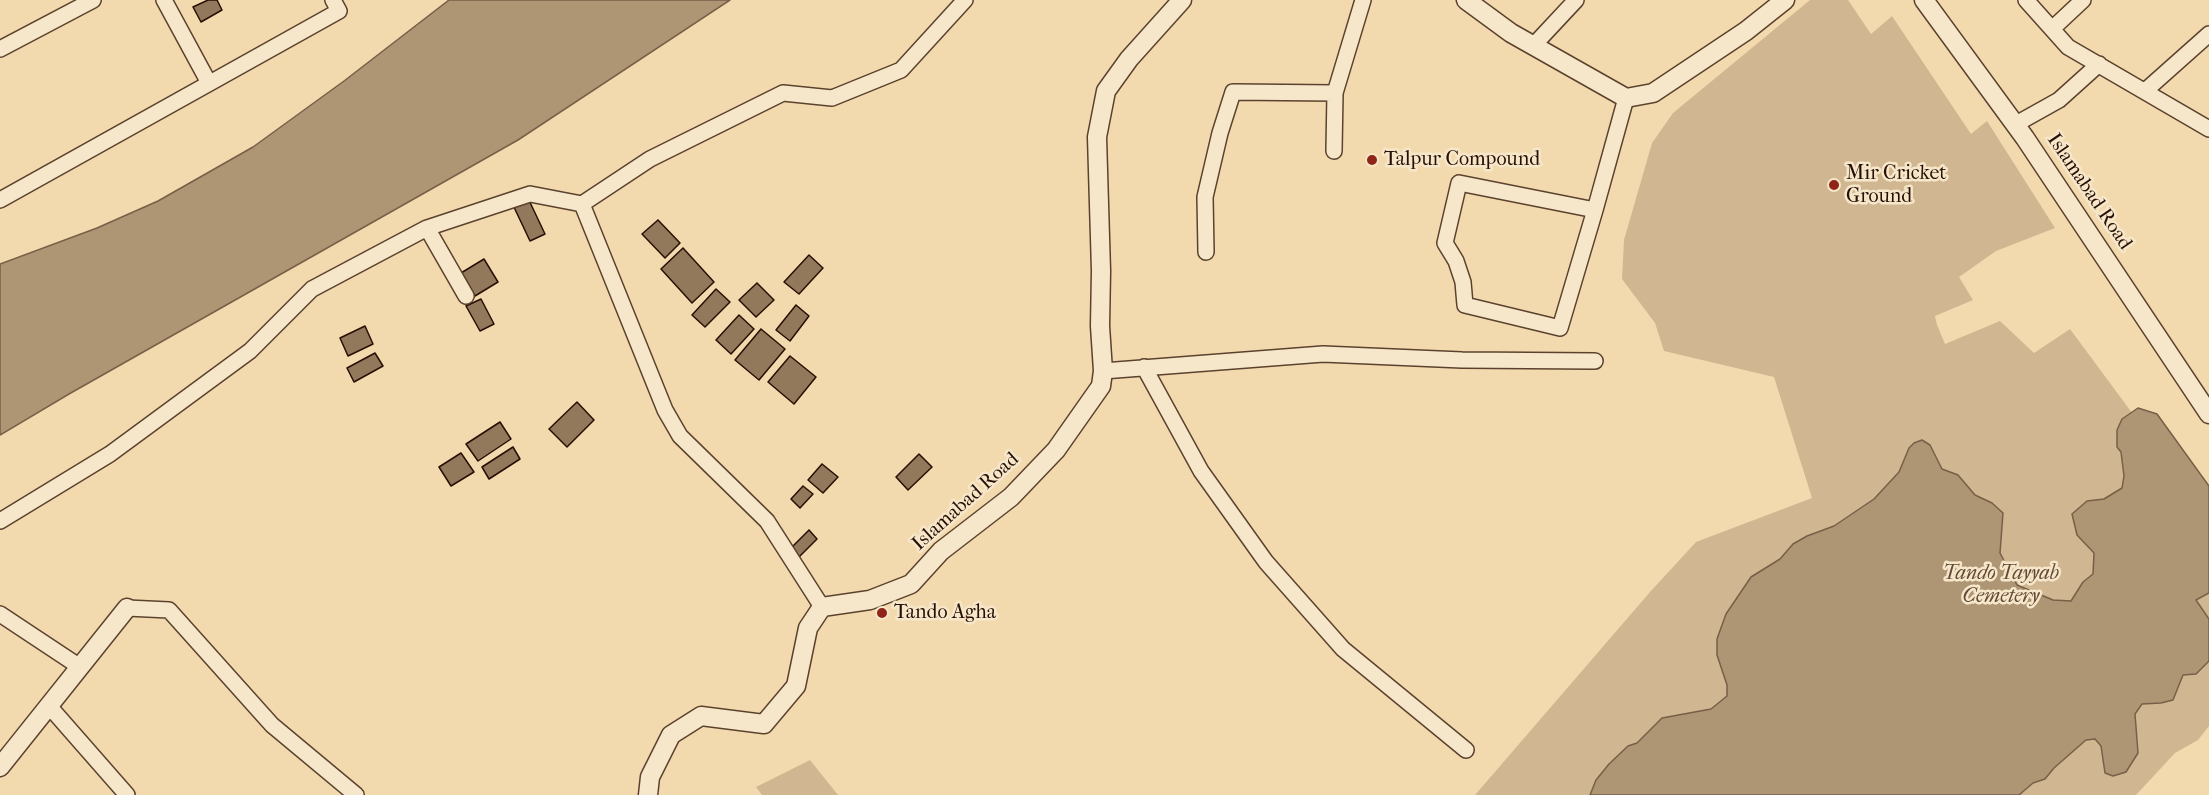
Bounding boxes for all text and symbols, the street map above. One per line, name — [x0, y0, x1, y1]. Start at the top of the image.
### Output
street label: Islamabad Road — [2041, 129, 2137, 255]
place label: Talpur Compound — [1384, 148, 1540, 172]
marker: Talpur Compound — [1365, 153, 1379, 167]
place label: Mir Cricket Ground — [1846, 162, 1946, 209]
marker: Mir Cricket Ground — [1827, 178, 1841, 192]
street label: Islamabad Road — [908, 448, 1024, 556]
park label: Tando Tayyab Cemetery — [1943, 562, 2059, 609]
place label: Tando Agha — [894, 601, 996, 625]
marker: Tando Agha — [875, 606, 889, 620]

